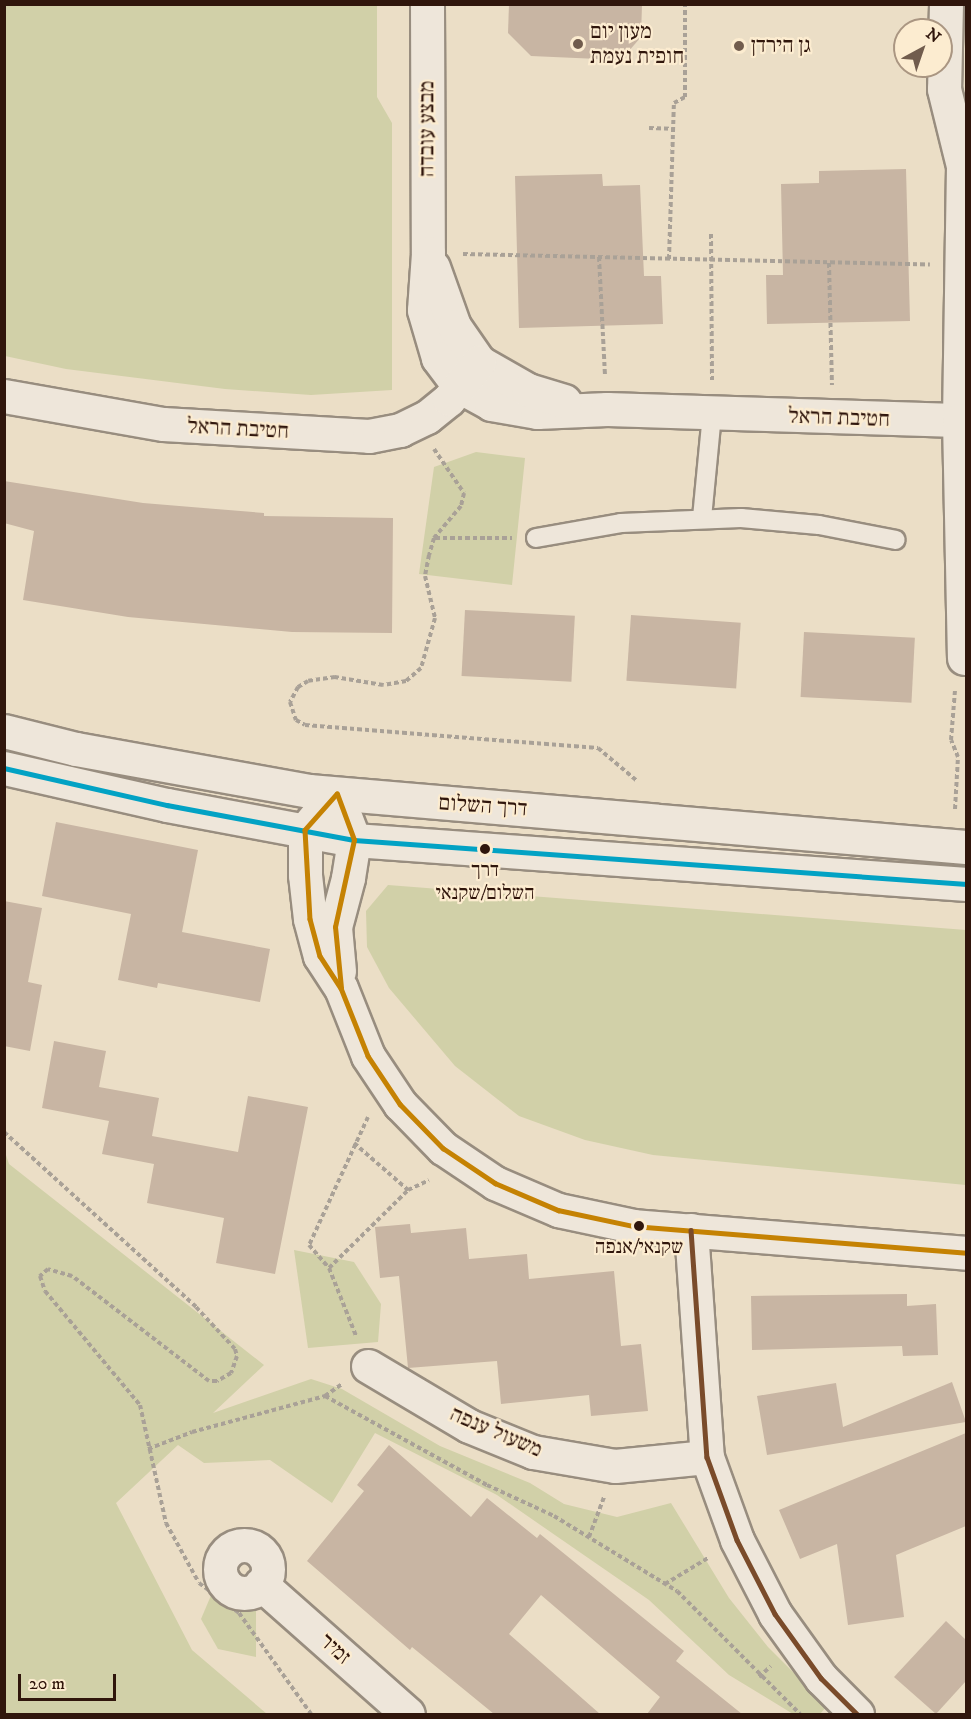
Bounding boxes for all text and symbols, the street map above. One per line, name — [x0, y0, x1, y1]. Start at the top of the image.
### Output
place label: מעון יום חופית נעמת — [590, 18, 684, 70]
north arrow — [893, 18, 953, 78]
text: N — [922, 24, 945, 48]
place label: גן הירדן — [751, 33, 811, 59]
marker: מעון יום חופית נעמת — [571, 37, 585, 51]
marker: גן הירדן — [732, 39, 746, 53]
street label: מבצע עובדה — [414, 81, 440, 177]
street label: חטיבת הראל — [788, 403, 890, 433]
street label: חטיבת הראל — [186, 413, 290, 445]
street label: דרך השלום — [438, 790, 528, 822]
marker: דרך השלום/שקנאי — [479, 843, 491, 855]
place label: דרך השלום/שקנאי — [435, 858, 535, 905]
marker: שקנאי/אנפה — [633, 1220, 645, 1232]
place label: שקנאי/אנפה — [595, 1235, 683, 1259]
street label: משעול ענפה — [446, 1401, 546, 1463]
street label: זמיר — [314, 1628, 356, 1670]
scale bar — [21, 1662, 118, 1700]
text: 20 m — [29, 1673, 65, 1695]

